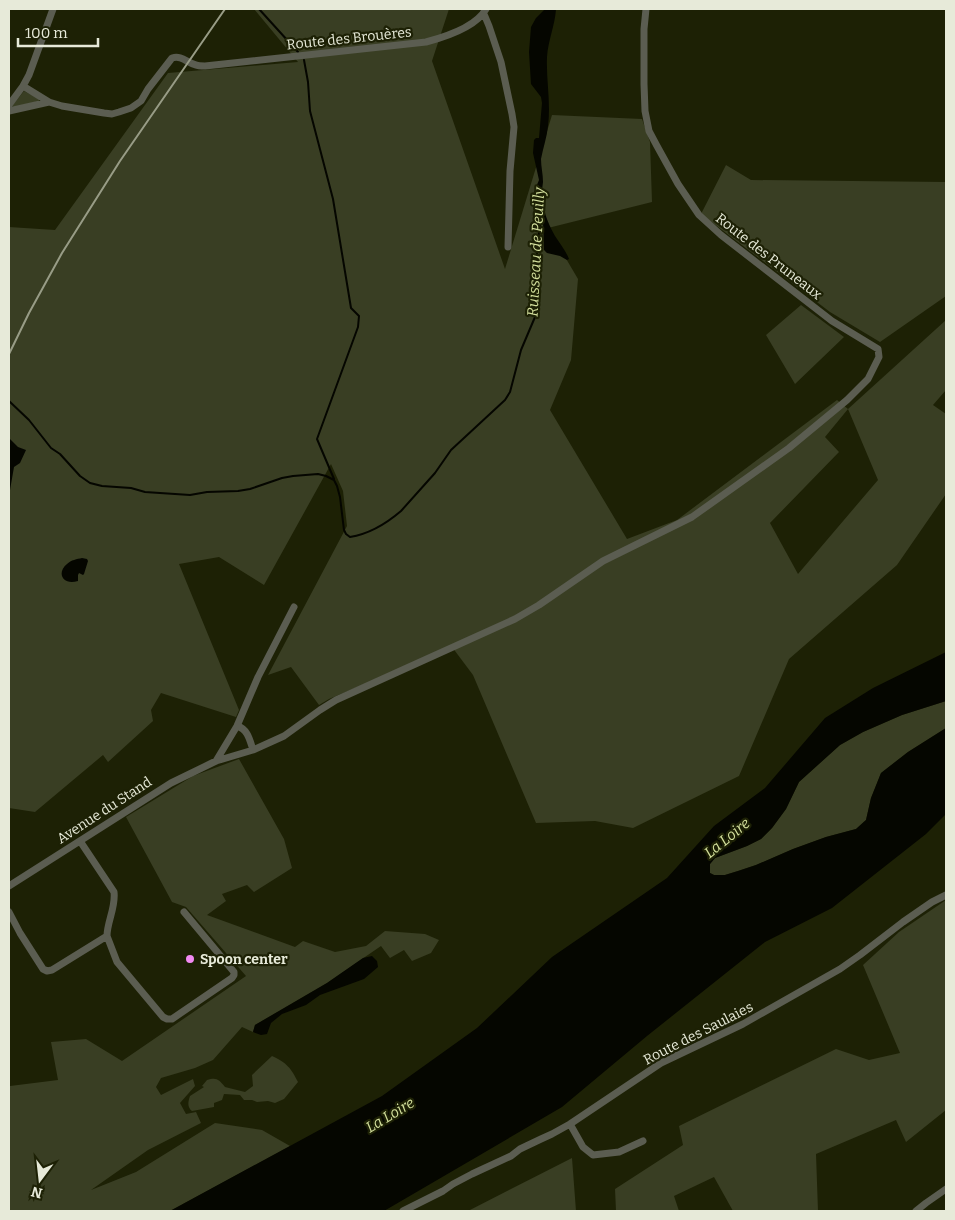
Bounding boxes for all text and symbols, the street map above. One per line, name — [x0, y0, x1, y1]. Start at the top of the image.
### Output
scale bar — [18, 15, 98, 47]
street label: Route des Brouères — [286, 23, 412, 54]
text: 100 m — [25, 24, 68, 42]
water label: Ruisseau de Peuilly — [524, 186, 548, 317]
street label: Route des Pruneaux — [712, 210, 825, 303]
street label: Avenue du Stand — [54, 773, 155, 847]
water label: La Loire — [701, 814, 754, 862]
place label: Spoon center — [200, 951, 288, 968]
marker: Spoon center — [184, 953, 196, 965]
street label: Route des Saulaies — [641, 998, 756, 1068]
water label: La Loire — [363, 1093, 418, 1136]
north arrow — [15, 1155, 65, 1205]
text: N — [29, 1182, 44, 1202]

